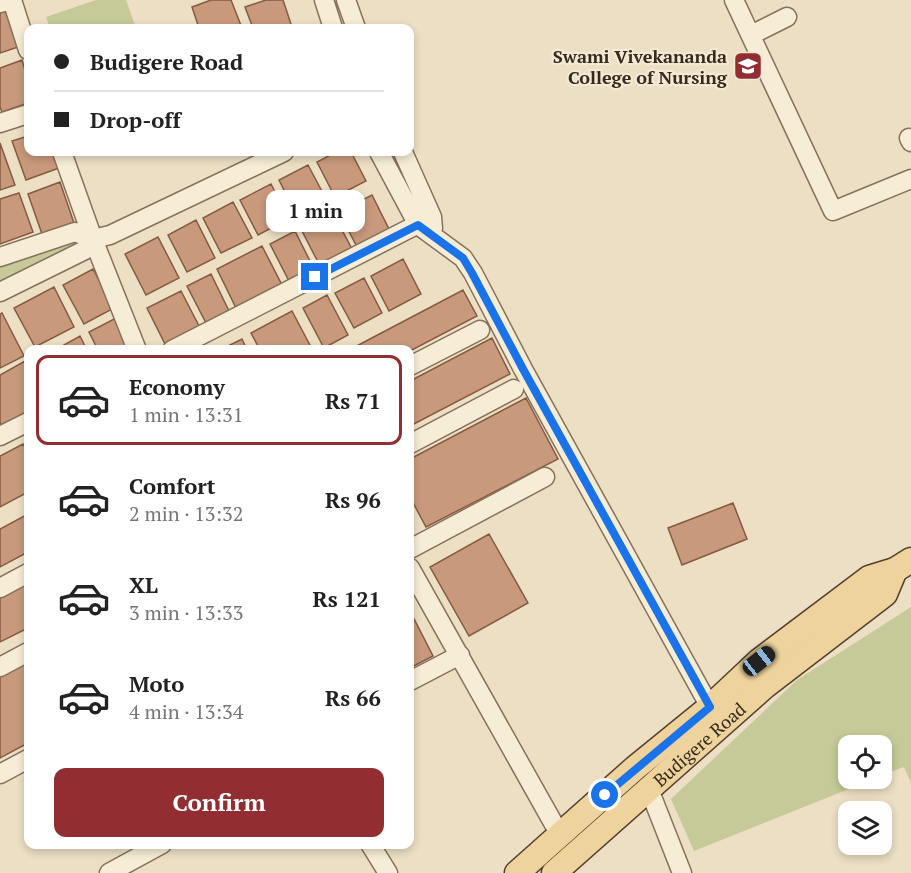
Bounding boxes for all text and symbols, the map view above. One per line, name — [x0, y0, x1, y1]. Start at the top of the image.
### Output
place label: Swami Vivekananda College of Nursing — [553, 44, 728, 89]
text: Budigere Road — [90, 47, 243, 76]
school or university icon: Swami Vivekananda College of Nursing — [732, 50, 764, 82]
text: Drop-off — [90, 105, 181, 134]
callout: 1 min — [266, 190, 364, 232]
text: 1 min — [288, 197, 343, 224]
route end — [301, 263, 328, 290]
text: Economy — [129, 372, 225, 401]
icon: car — [57, 373, 111, 427]
text: Rs 71 — [325, 386, 381, 415]
text: 1 min · 13:31 — [129, 401, 243, 428]
text: Comfort — [129, 471, 215, 500]
icon: car — [57, 472, 111, 526]
text: Rs 96 — [325, 485, 381, 514]
text: 2 min · 13:32 — [129, 500, 243, 527]
text: XL — [129, 570, 158, 599]
icon: car — [57, 571, 111, 625]
text: Rs 121 — [312, 584, 381, 613]
text: 3 min · 13:33 — [129, 599, 243, 626]
car — [739, 643, 779, 679]
text: Moto — [129, 669, 184, 698]
icon: car — [57, 670, 111, 724]
text: Rs 66 — [325, 683, 381, 712]
street label: Budigere Road — [648, 697, 751, 792]
text: 4 min · 13:34 — [129, 698, 243, 725]
map controls — [838, 735, 892, 855]
button: locate — [838, 735, 892, 789]
button: Confirm — [54, 768, 384, 837]
route start — [591, 781, 618, 808]
button: layers — [838, 801, 892, 855]

